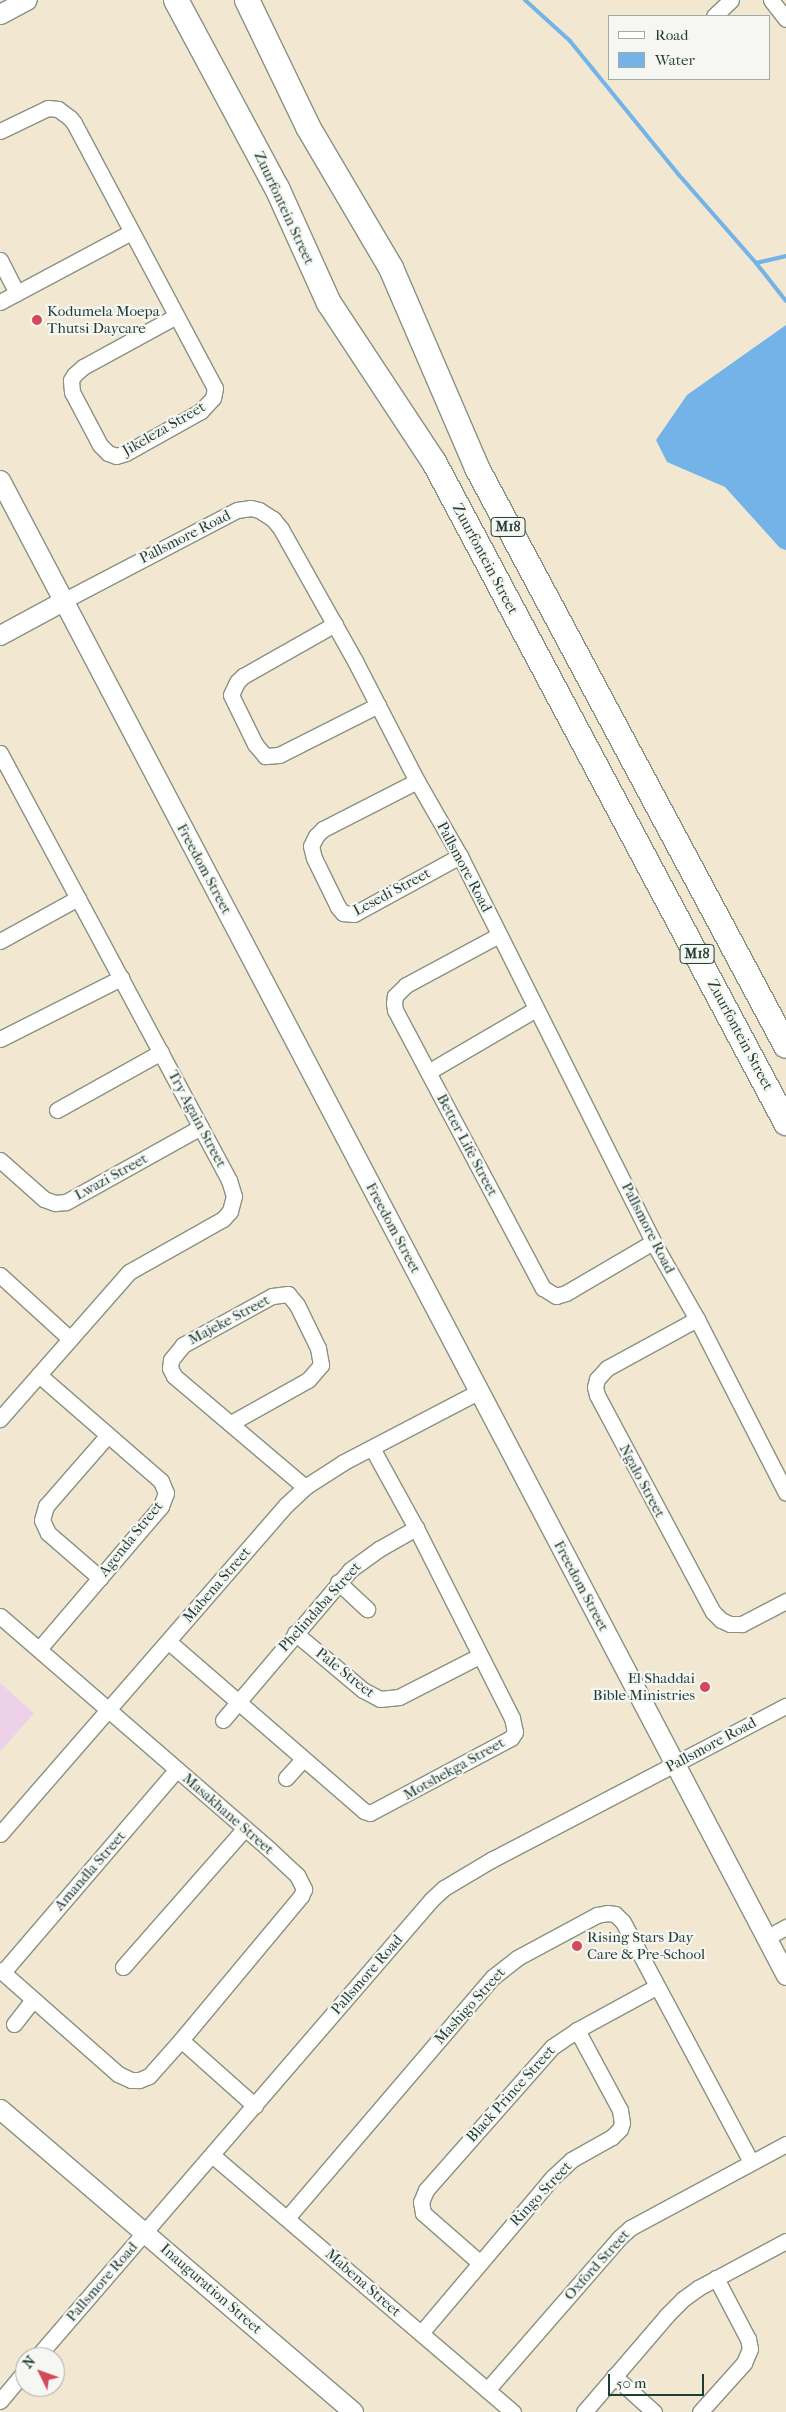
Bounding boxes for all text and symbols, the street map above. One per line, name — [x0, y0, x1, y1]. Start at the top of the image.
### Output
legend — [608, 15, 771, 80]
text: Road — [655, 26, 688, 44]
text: Water — [655, 51, 695, 69]
street label: Zuurfontein Street — [250, 149, 318, 267]
place label: Kodumela Moepa Thutsi Daycare — [47, 302, 160, 337]
marker: Kodumela Moepa Thutsi Daycare — [31, 314, 43, 326]
street label: Jikeleza Street — [119, 398, 209, 460]
street label: Zuurfontein Street — [448, 501, 522, 617]
street label: Pallsmore Road — [136, 506, 234, 568]
road number: M18 — [490, 516, 526, 538]
street label: Pallsmore Road — [433, 819, 495, 915]
street label: Freedom Street — [173, 821, 235, 917]
street label: Lesedi Street — [350, 864, 434, 920]
road number: M18 — [680, 942, 714, 966]
street label: Zuurfontein Street — [703, 977, 777, 1093]
street label: Try Again Street — [164, 1067, 230, 1171]
street label: Better Life Street — [432, 1091, 502, 1199]
street label: Lwazi Street — [71, 1150, 151, 1204]
street label: Pallsmore Road — [617, 1179, 679, 1277]
street label: Freedom Street — [362, 1180, 424, 1276]
street label: Majeke Street — [185, 1291, 273, 1349]
street label: Ngalo Street — [615, 1441, 669, 1521]
street label: Agenda Street — [95, 1498, 167, 1580]
street label: Freedom Street — [550, 1538, 612, 1634]
street label: Mabena Street — [179, 1543, 255, 1627]
street label: Phelindaba Street — [275, 1558, 365, 1656]
street label: Pale Street — [312, 1644, 378, 1702]
place label: El Shaddai Bible Ministries — [593, 1669, 695, 1704]
marker: El Shaddai Bible Ministries — [699, 1681, 711, 1693]
street label: Pallsmore Road — [663, 1714, 759, 1776]
street label: Motshekga Street — [400, 1734, 508, 1804]
street label: Masakhane Street — [179, 1769, 277, 1859]
street label: Amandla Street — [50, 1827, 130, 1915]
place label: Rising Stars Day Care & Pre-School — [587, 1928, 705, 1963]
street label: Pallsmore Road — [327, 1931, 407, 2019]
marker: Rising Stars Day Care & Pre-School — [571, 1940, 583, 1952]
street label: Mashigo Street — [431, 1964, 509, 2048]
street label: Black Prince Street — [463, 2042, 559, 2146]
street label: Ringo Street — [506, 2158, 576, 2230]
street label: Oxford Street — [561, 2226, 633, 2304]
street label: Pallsmore Road — [62, 2238, 142, 2326]
street label: Inauguration Street — [157, 2240, 265, 2338]
street label: Mabena Street — [321, 2245, 405, 2321]
north arrow — [15, 2347, 65, 2397]
text: N — [19, 2353, 39, 2372]
scale bar — [611, 2364, 707, 2396]
text: 50 m — [616, 2374, 646, 2392]

